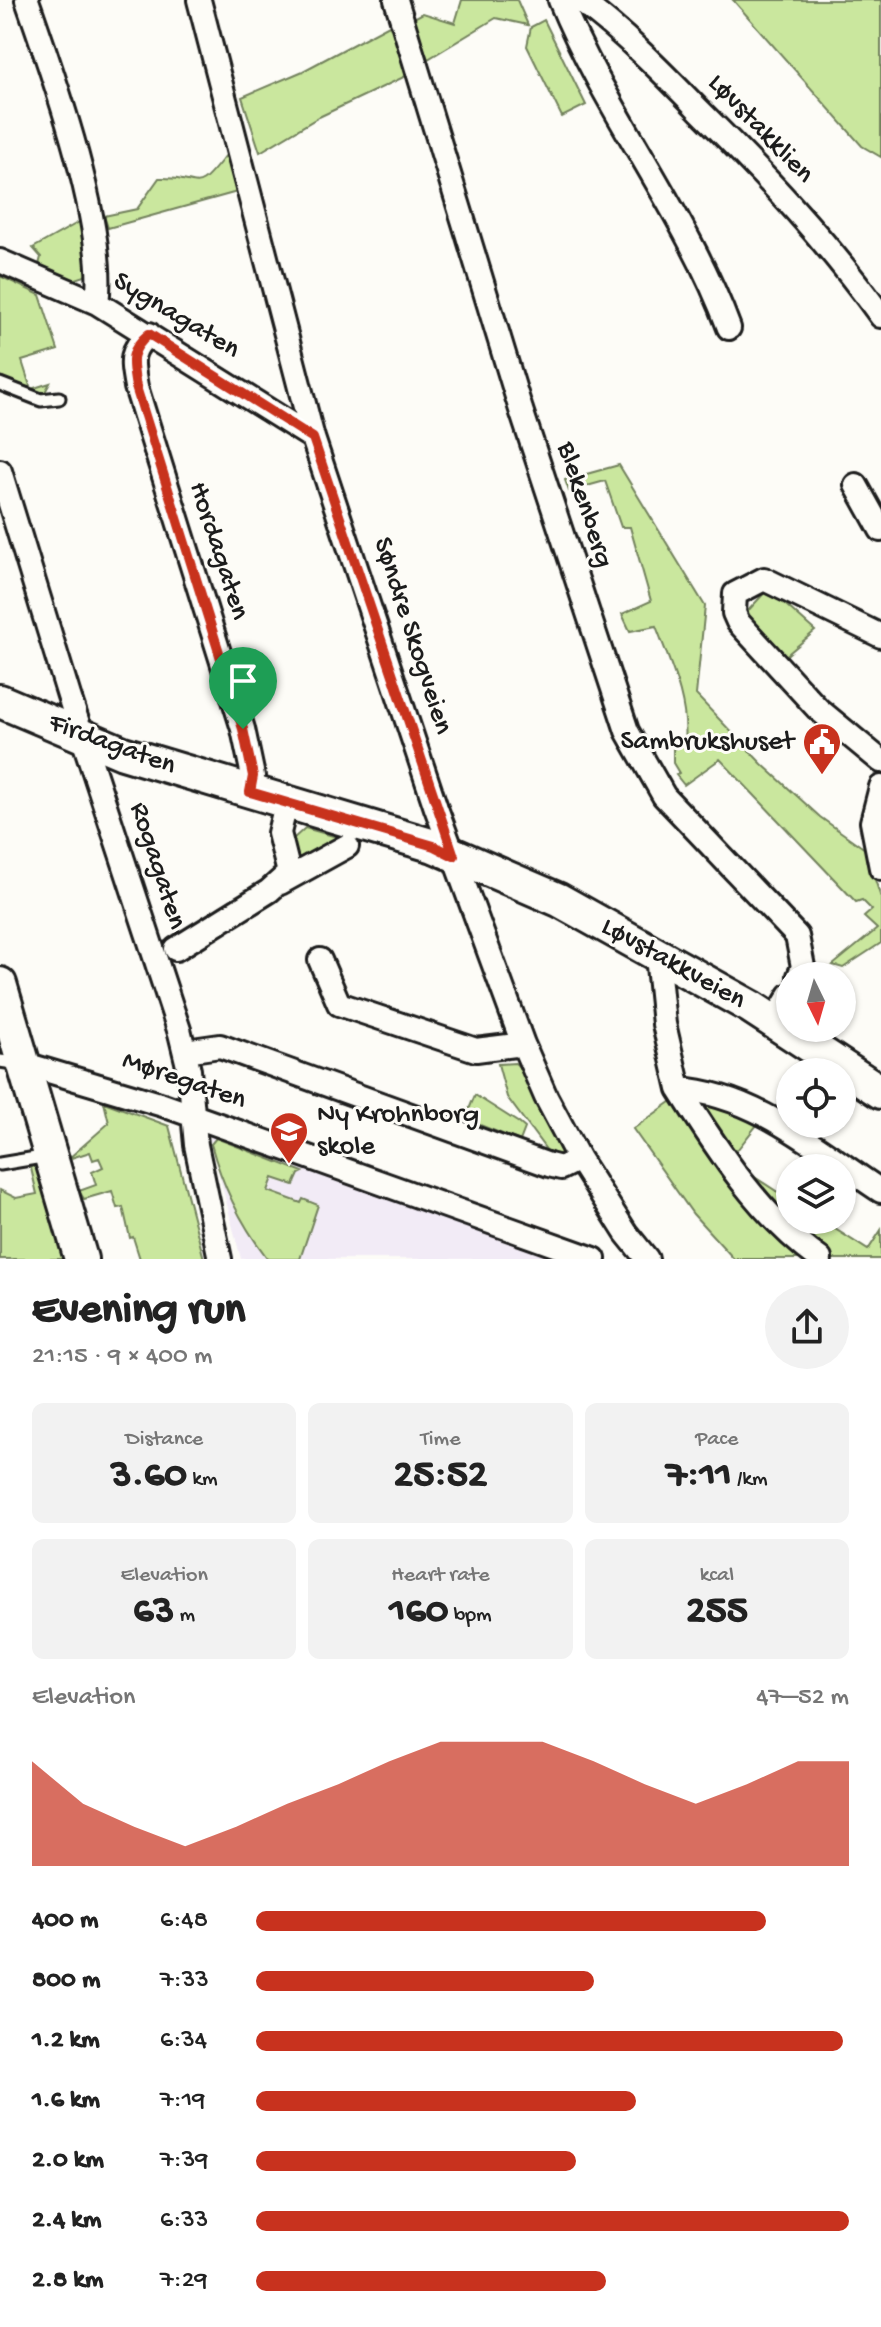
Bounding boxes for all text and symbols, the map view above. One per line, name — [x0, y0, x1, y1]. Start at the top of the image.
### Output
street label: Løvstakklien — [700, 67, 821, 191]
street label: Sygnagaten — [107, 265, 246, 367]
street label: Blekenberg — [548, 437, 620, 572]
street label: Hordagaten — [180, 478, 256, 625]
street label: Søndre Skogveien — [365, 534, 460, 739]
pin — [209, 647, 277, 729]
icon: arrive — [221, 659, 265, 703]
street label: Firdagaten — [43, 706, 181, 783]
public building icon: Sambrukshuset — [801, 721, 843, 776]
place label: Sambrukshuset — [621, 726, 797, 759]
street label: Rogagaten — [121, 798, 193, 934]
street label: Løvstakkveien — [595, 911, 752, 1018]
north arrow — [776, 962, 856, 1042]
map controls — [776, 962, 856, 1234]
street label: Møregaten — [118, 1044, 251, 1118]
button: locate — [776, 1058, 856, 1138]
place label: Ny Krohnborg skole — [317, 1099, 479, 1164]
school or university icon: Ny Krohnborg skole — [268, 1110, 310, 1165]
button: layers — [776, 1154, 856, 1234]
button: share — [765, 1285, 849, 1369]
text: Evening run — [32, 1286, 245, 1338]
text: 21:15 · 9 × 400 m — [32, 1342, 212, 1373]
text: Distance — [125, 1427, 203, 1453]
text: Time — [420, 1427, 461, 1453]
text: Pace — [695, 1427, 738, 1453]
text: 3.60 — [111, 1453, 187, 1500]
text: 25:52 — [394, 1453, 487, 1500]
text: 7:11 — [666, 1453, 732, 1500]
text: km — [187, 1467, 218, 1493]
text: /km — [732, 1467, 768, 1493]
text: Elevation — [120, 1563, 208, 1589]
text: Heart rate — [391, 1563, 490, 1589]
text: kcal — [700, 1563, 734, 1589]
text: 63 — [133, 1589, 174, 1636]
text: 160 — [389, 1589, 448, 1636]
text: 255 — [686, 1589, 748, 1636]
text: m — [174, 1603, 195, 1629]
text: bpm — [448, 1603, 492, 1629]
text: Elevation — [32, 1683, 135, 1714]
text: 47–52 m — [756, 1683, 849, 1714]
text: 400 m — [32, 1906, 98, 1937]
text: 6:48 — [160, 1906, 208, 1937]
text: 800 m — [32, 1966, 100, 1997]
text: 7:33 — [160, 1966, 209, 1997]
text: 1.2 km — [32, 2026, 100, 2057]
text: 6:34 — [160, 2026, 207, 2057]
text: 1.6 km — [32, 2086, 100, 2117]
text: 7:19 — [160, 2086, 205, 2117]
text: 2.0 km — [32, 2146, 104, 2177]
text: 7:39 — [160, 2146, 208, 2177]
text: 2.4 km — [32, 2206, 101, 2237]
text: 6:33 — [160, 2206, 208, 2237]
text: 2.8 km — [32, 2266, 103, 2297]
text: 7:29 — [160, 2266, 207, 2297]

